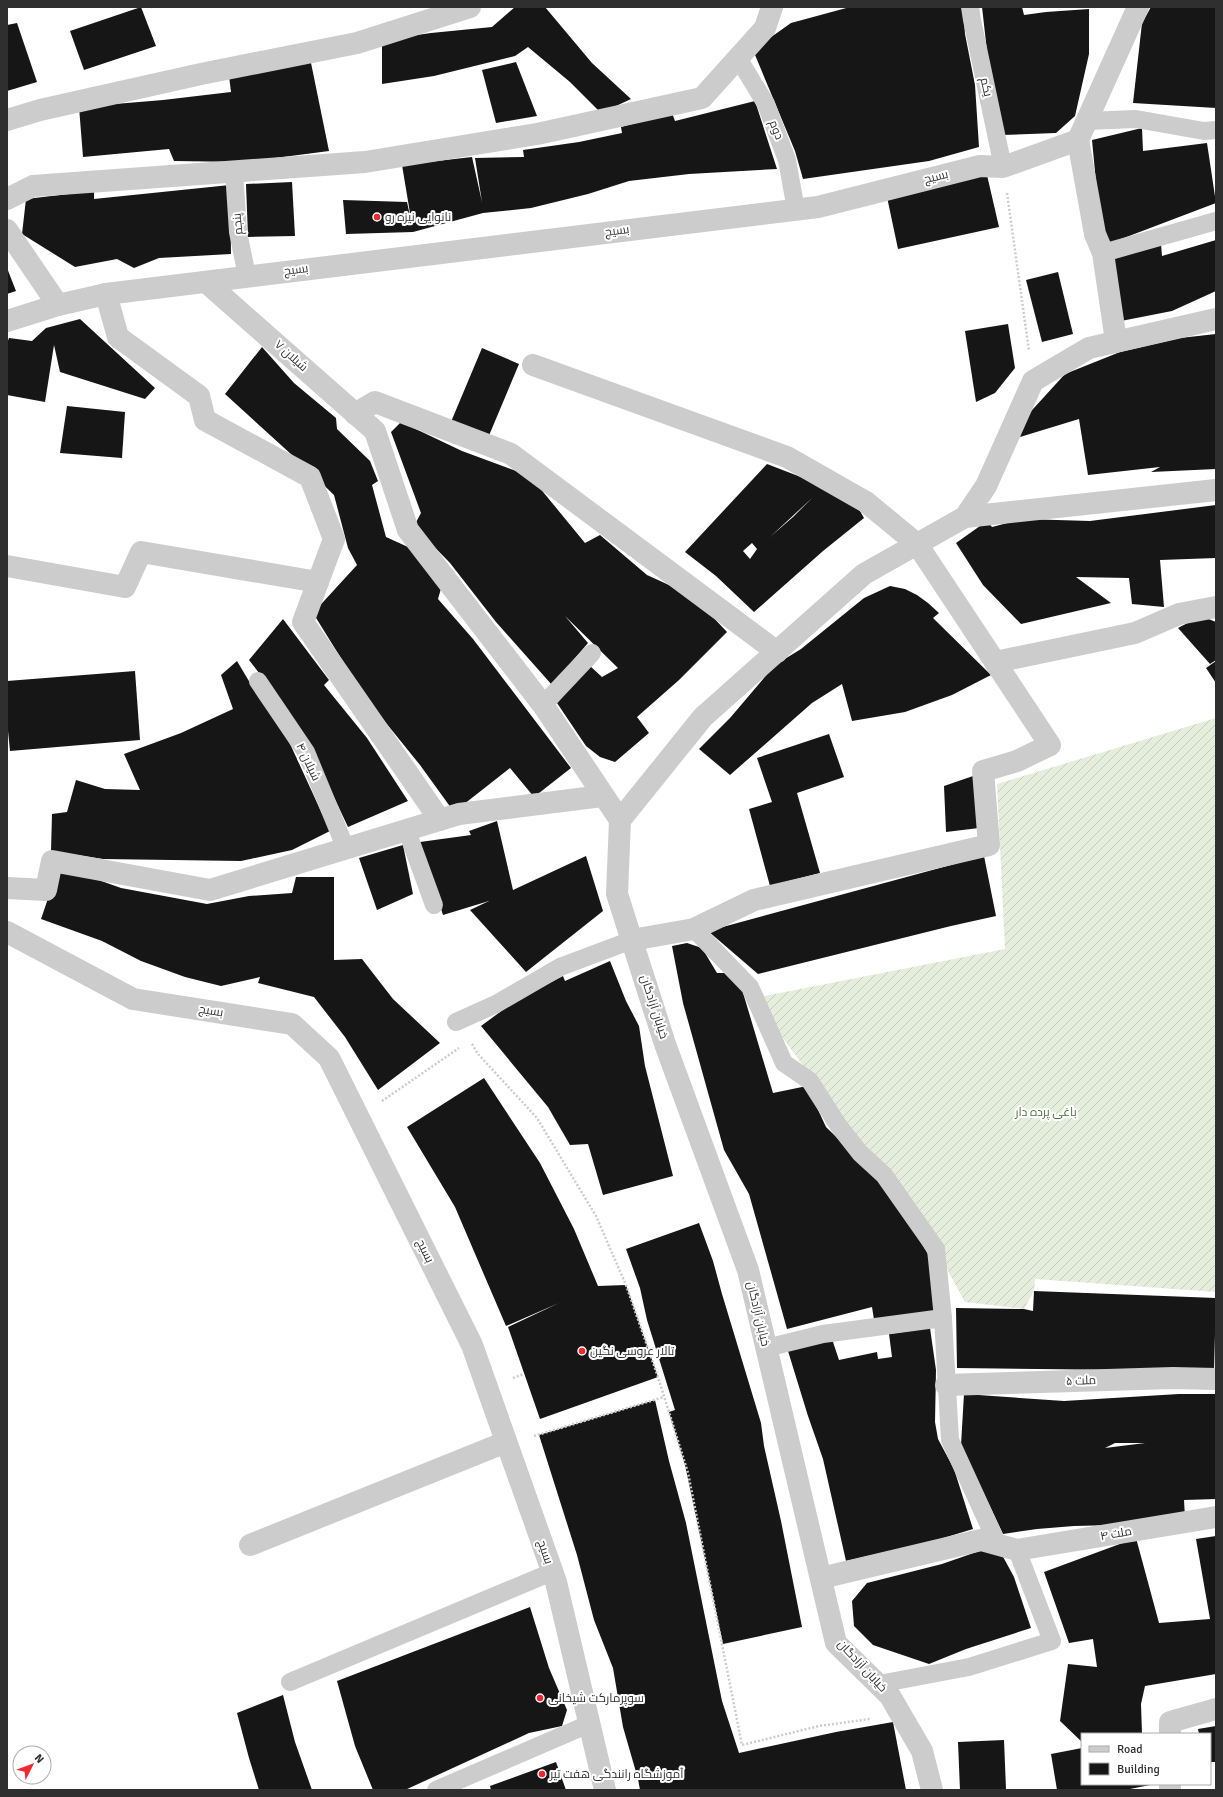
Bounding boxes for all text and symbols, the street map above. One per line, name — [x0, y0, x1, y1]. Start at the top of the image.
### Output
street label: یکم — [977, 76, 995, 99]
street label: دوم — [765, 118, 787, 142]
street label: بسیج — [922, 167, 950, 187]
place label: نانوایی نیزه رو — [385, 210, 451, 225]
street label: پنجم — [229, 211, 248, 236]
marker: نانوایی نیزه رو — [372, 212, 382, 222]
street label: بسیج — [604, 222, 630, 240]
street label: بسیج — [283, 261, 309, 279]
street label: شیلان ۷ — [271, 337, 311, 375]
street label: شیلان ۴ — [292, 741, 324, 783]
street label: خیابان آزادگان — [637, 973, 671, 1041]
street label: بسیج — [198, 1002, 224, 1020]
park label: باغی پرده دار — [1014, 1105, 1077, 1121]
street label: بسیج — [413, 1237, 437, 1265]
street label: خیابان آزادگان — [743, 1280, 773, 1348]
place label: تالار عروسی نگین — [590, 1344, 675, 1359]
marker: تالار عروسی نگین — [577, 1346, 587, 1356]
street label: ملت ۵ — [1066, 1373, 1096, 1389]
street label: ملت ۴ — [1099, 1524, 1133, 1544]
street label: بسیج — [534, 1538, 556, 1566]
street label: خیابان آزادگان — [834, 1637, 890, 1695]
place label: سوپرمارکت شیخانی — [548, 1691, 644, 1707]
marker: سوپرمارکت شیخانی — [535, 1693, 545, 1703]
legend — [1081, 1733, 1211, 1785]
text: Road — [1117, 1742, 1143, 1757]
north arrow — [12, 1745, 52, 1785]
text: N — [32, 1751, 46, 1766]
text: Building — [1117, 1762, 1160, 1777]
place label: آموزشگاه رانندگی هفت تیر — [549, 1767, 684, 1782]
marker: آموزشگاه رانندگی هفت تیر — [537, 1769, 547, 1779]

